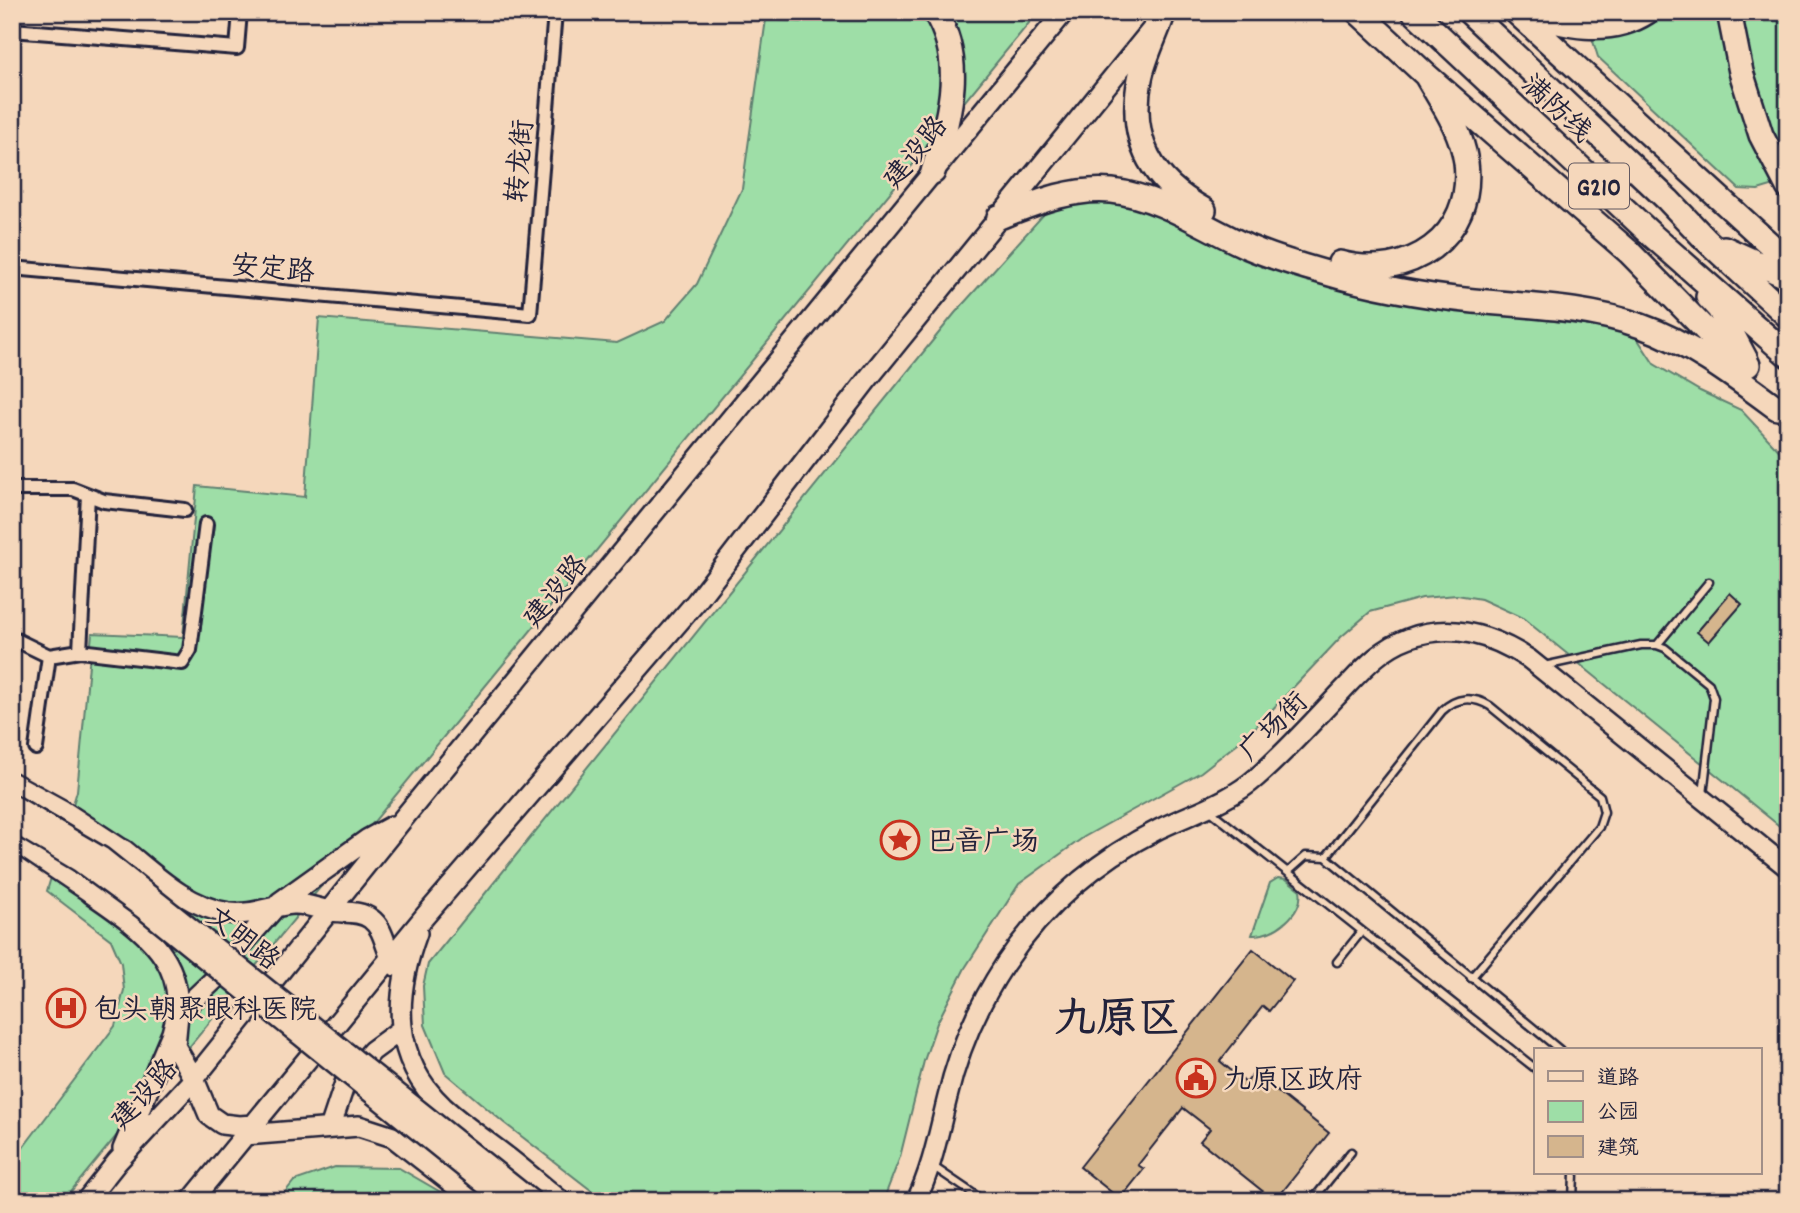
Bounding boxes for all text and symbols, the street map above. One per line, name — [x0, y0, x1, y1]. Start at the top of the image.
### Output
street label: 满防线 — [1510, 67, 1599, 154]
street label: 建设路 — [876, 109, 960, 199]
street label: 转龙街 — [499, 118, 547, 205]
road number: G210 — [1569, 164, 1629, 209]
street label: 安定路 — [229, 248, 316, 296]
street label: 建设路 — [516, 548, 600, 638]
street label: 广场街 — [1232, 685, 1319, 772]
place icon: 巴音广场 — [879, 819, 921, 861]
place label: 巴音广场 — [927, 825, 1039, 865]
street label: 文明路 — [196, 899, 286, 983]
hospital icon: 包头朝聚眼科医院 — [45, 987, 87, 1029]
place label: 包头朝聚眼科医院 — [93, 993, 317, 1033]
district label: 九原区 — [1054, 993, 1180, 1053]
legend — [1534, 1048, 1762, 1174]
street label: 建设路 — [104, 1052, 190, 1141]
public building icon: 九原区政府 — [1175, 1057, 1217, 1099]
place label: 九原区政府 — [1223, 1063, 1363, 1103]
text: 道路 — [1597, 1065, 1639, 1095]
text: 公园 — [1597, 1099, 1639, 1129]
text: 建筑 — [1597, 1135, 1639, 1165]

